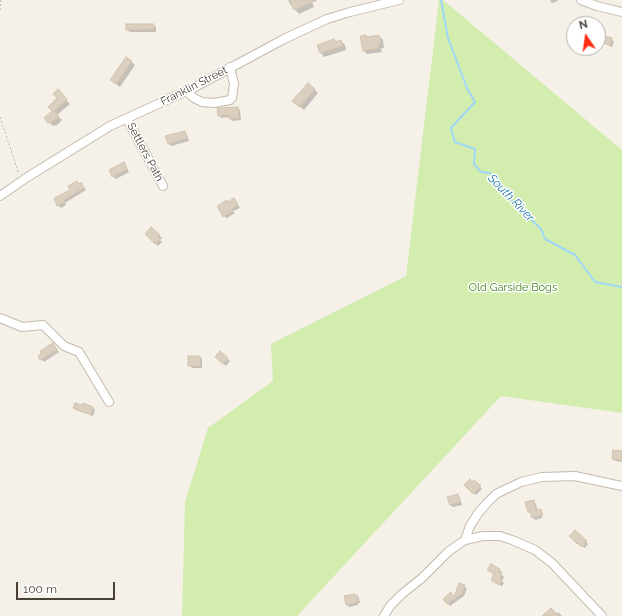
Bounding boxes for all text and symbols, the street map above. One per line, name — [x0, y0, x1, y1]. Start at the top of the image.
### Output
north arrow — [566, 16, 606, 56]
text: N — [578, 18, 589, 32]
street label: Franklin Street — [158, 63, 230, 109]
street label: Settlers Path — [124, 120, 166, 184]
water label: South River — [485, 171, 537, 225]
park label: Old Garside Bogs — [469, 281, 557, 295]
scale bar — [18, 574, 117, 600]
text: 100 m — [23, 582, 57, 596]

